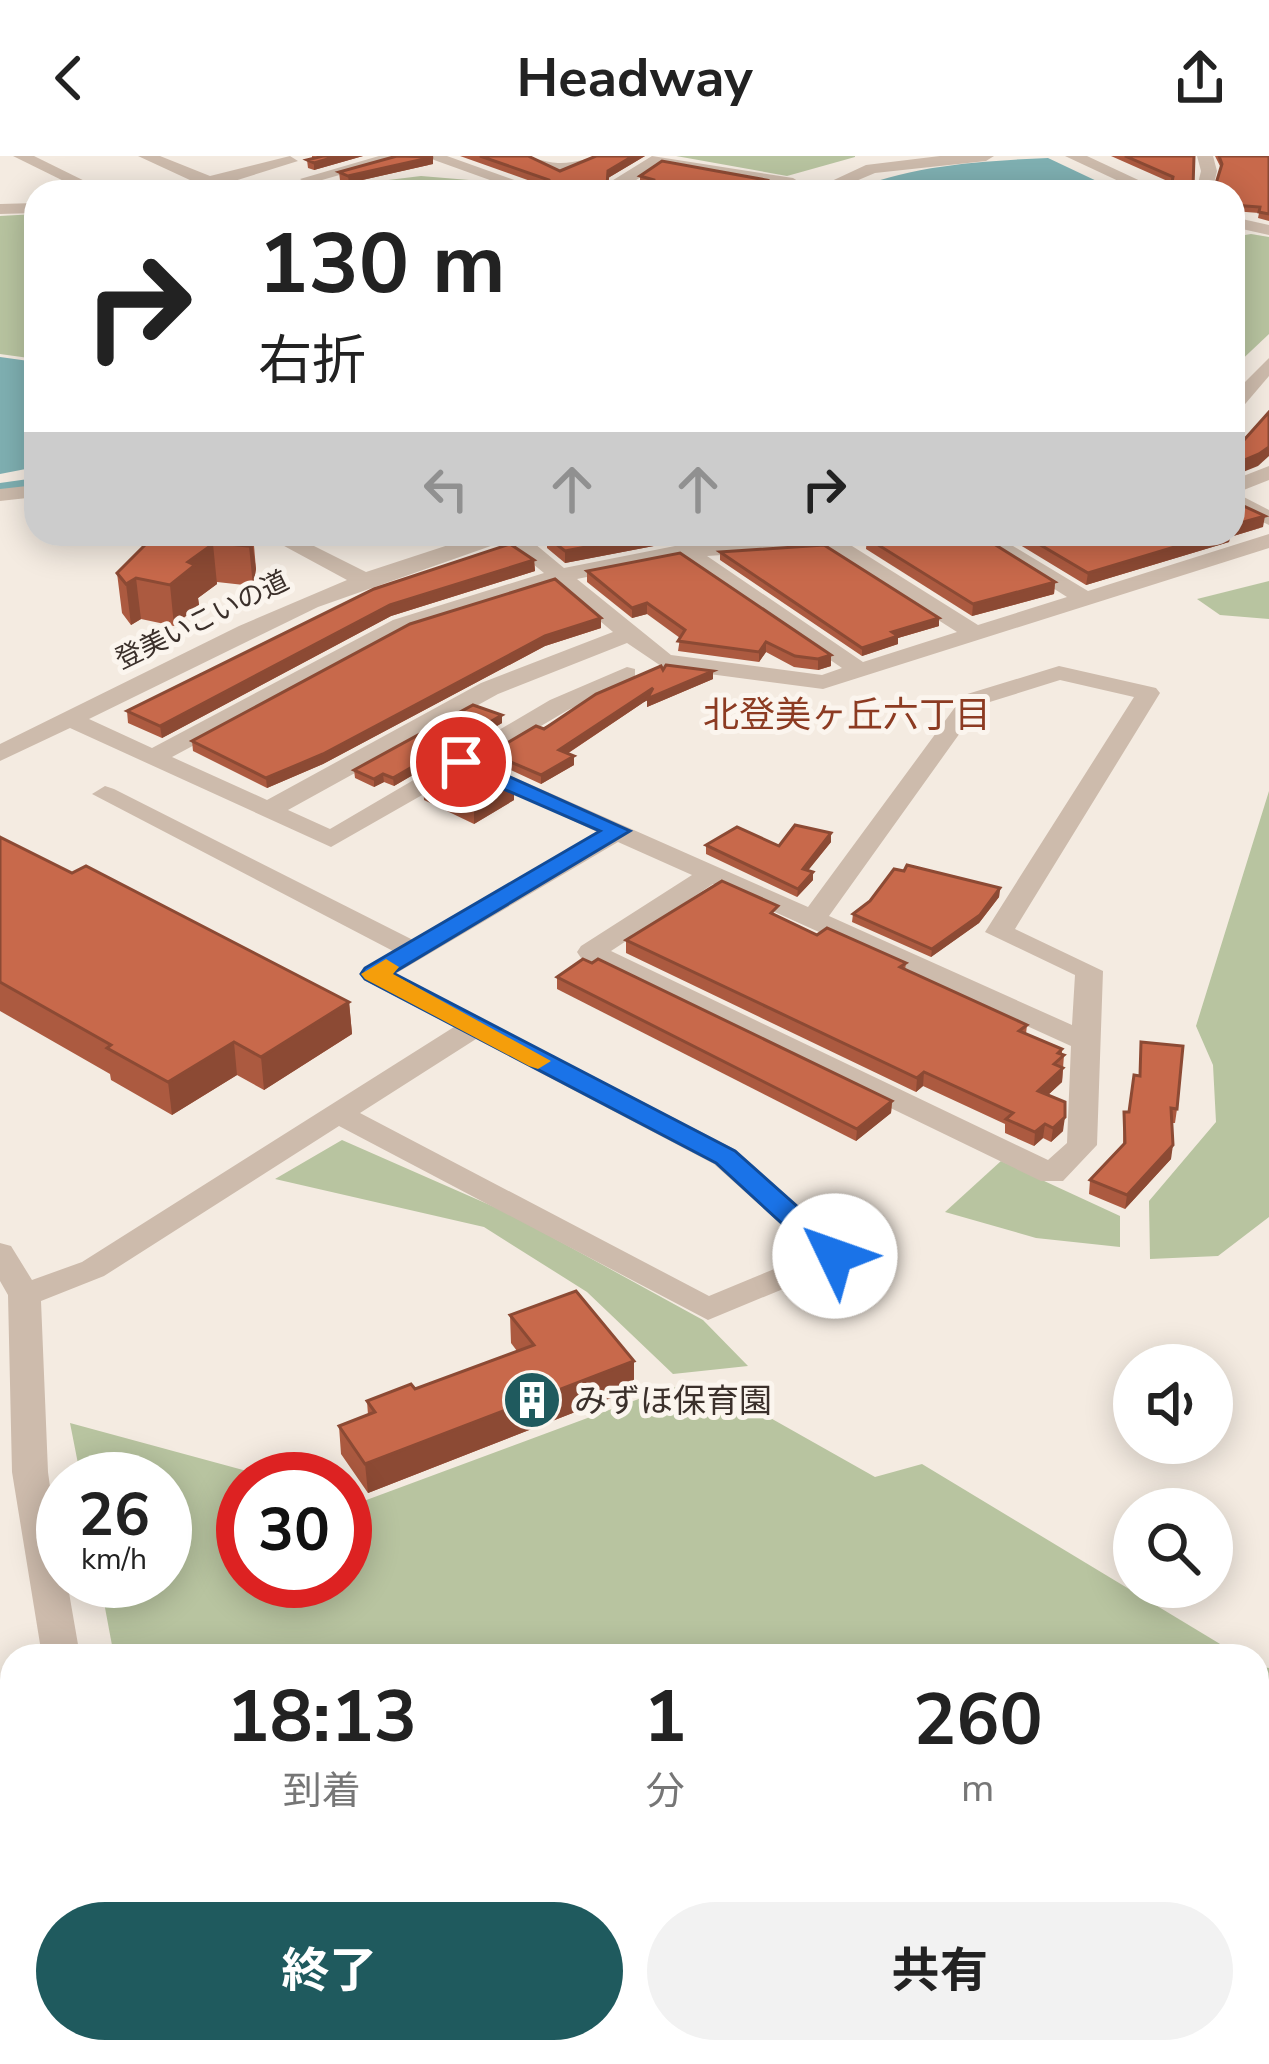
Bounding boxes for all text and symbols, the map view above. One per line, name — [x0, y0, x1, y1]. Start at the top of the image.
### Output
text: Headway — [516, 41, 753, 115]
icon: back — [36, 45, 102, 111]
icon: share — [1167, 45, 1233, 111]
text: 130 m — [258, 207, 506, 322]
icon: right — [60, 228, 216, 384]
text: 右折 — [258, 324, 366, 398]
icon: left — [413, 456, 479, 522]
icon: ahead — [539, 456, 605, 522]
icon: ahead — [665, 456, 731, 522]
icon: right — [791, 456, 857, 522]
street label: 登美いこいの道 — [109, 562, 295, 679]
district label: 北登美ヶ丘六丁目 — [703, 691, 991, 740]
pin — [410, 711, 512, 813]
icon: arrive — [428, 729, 494, 795]
position arrow — [772, 1193, 898, 1319]
map controls — [1113, 1344, 1233, 1608]
button: sound — [1113, 1344, 1233, 1464]
building icon: みずほ保育園 — [501, 1369, 563, 1431]
place label: みずほ保育園 — [574, 1379, 772, 1424]
speed limit sign: 30 — [216, 1452, 372, 1608]
text: 26 — [78, 1474, 150, 1556]
button: search — [1113, 1488, 1233, 1608]
text: km/h — [81, 1539, 147, 1580]
text: 18:13 — [226, 1668, 417, 1766]
text: 1 — [643, 1668, 687, 1766]
text: 260 — [913, 1671, 1043, 1769]
text: m — [961, 1762, 994, 1815]
text: 到着 — [283, 1765, 361, 1818]
text: 分 — [646, 1765, 685, 1818]
button: 終了 — [36, 1902, 623, 2040]
button: 共有 — [647, 1902, 1233, 2040]

